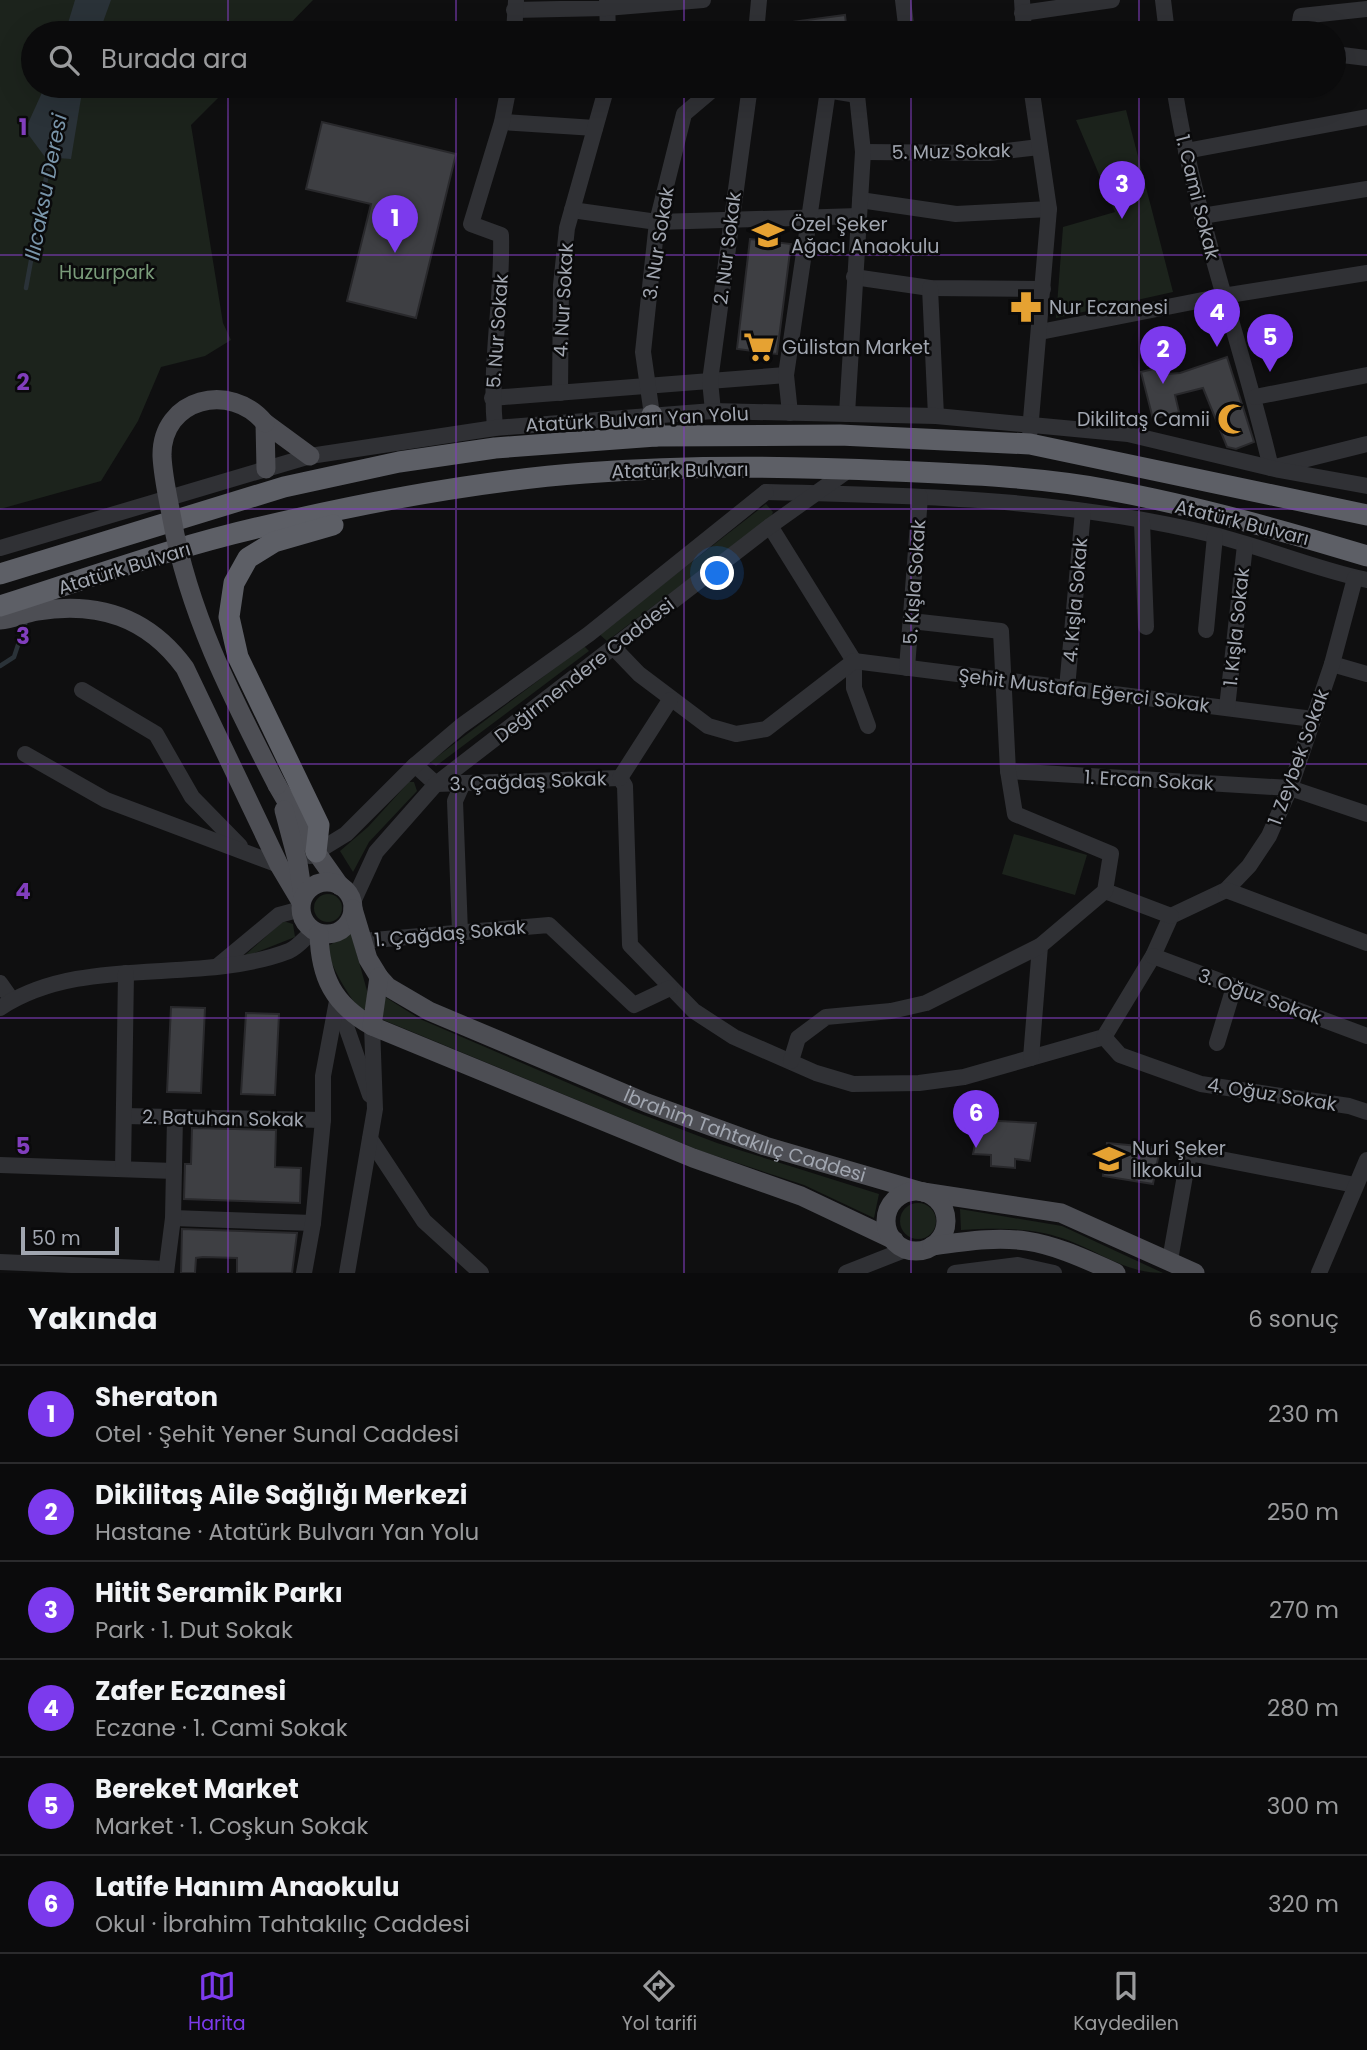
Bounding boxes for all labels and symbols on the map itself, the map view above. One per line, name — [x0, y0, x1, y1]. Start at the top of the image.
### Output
water label: Ilıcaksu Deresi — [17, 110, 74, 263]
text: 1 — [19, 111, 27, 143]
street label: 1. Cami Sokak — [1169, 132, 1226, 263]
street label: 5. Muz Sokak — [891, 137, 1011, 166]
pin: 3 — [1099, 161, 1145, 219]
street label: 3. Nur Sokak — [636, 185, 681, 301]
street label: 2. Nur Sokak — [707, 190, 748, 306]
pin: 1 — [372, 195, 418, 253]
place label: Özel Şeker Ağacı Anaokulu — [791, 211, 940, 260]
school or university icon: Özel Şeker Ağacı Anaokulu — [751, 218, 785, 252]
street label: 4. Nur Sokak — [547, 242, 580, 358]
park label: Huzurpark — [59, 259, 155, 286]
street label: 5. Nur Sokak — [480, 273, 515, 389]
pin: 4 — [1194, 289, 1240, 347]
pharmacy icon: Nur Eczanesi — [1009, 290, 1043, 324]
place label: Nur Eczanesi — [1049, 294, 1168, 321]
pin: 5 — [1247, 314, 1293, 372]
pin: 2 — [1140, 326, 1186, 384]
supermarket icon: Gülistan Market — [742, 330, 776, 364]
place label: Gülistan Market — [782, 334, 930, 361]
text: 2 — [16, 366, 30, 398]
street label: Atatürk Bulvarı Yan Yolu — [525, 400, 749, 439]
mosque icon: Dikilitaş Camii — [1216, 402, 1250, 436]
place label: Dikilitaş Camii — [1077, 406, 1210, 433]
street label: Atatürk Bulvarı — [611, 456, 749, 485]
street label: Atatürk Bulvarı — [1172, 493, 1312, 552]
street label: 5. Kışla Sokak — [897, 518, 932, 645]
street label: Atatürk Bulvarı — [55, 535, 194, 601]
street label: 4. Kışla Sokak — [1057, 536, 1094, 664]
your location — [700, 556, 734, 590]
street label: 1. Kışla Sokak — [1217, 566, 1256, 688]
street label: Değirmendere Caddesi — [489, 592, 680, 749]
text: 3 — [16, 620, 30, 652]
street label: Şehit Mustafa Eğerci Sokak — [957, 662, 1211, 719]
street label: 1. Zeybek Sokak — [1261, 685, 1336, 829]
street label: 1. Ercan Sokak — [1084, 764, 1214, 797]
street label: 3. Çağdaş Sokak — [449, 765, 607, 798]
text: 4 — [15, 875, 31, 907]
street label: 1. Çağdaş Sokak — [373, 913, 527, 954]
street label: 3. Oğuz Sokak — [1194, 962, 1326, 1031]
street label: 4. Oğuz Sokak — [1205, 1071, 1339, 1118]
street label: İbrahim Tahtakılıç Caddesi — [619, 1082, 869, 1189]
pin: 6 — [953, 1090, 999, 1148]
street label: 2. Batuhan Sokak — [142, 1104, 304, 1133]
text: 5 — [16, 1130, 30, 1162]
place label: Nuri Şeker İlkokulu — [1132, 1135, 1226, 1184]
school or university icon: Nuri Şeker İlkokulu — [1092, 1142, 1126, 1176]
scale bar — [21, 1224, 119, 1256]

